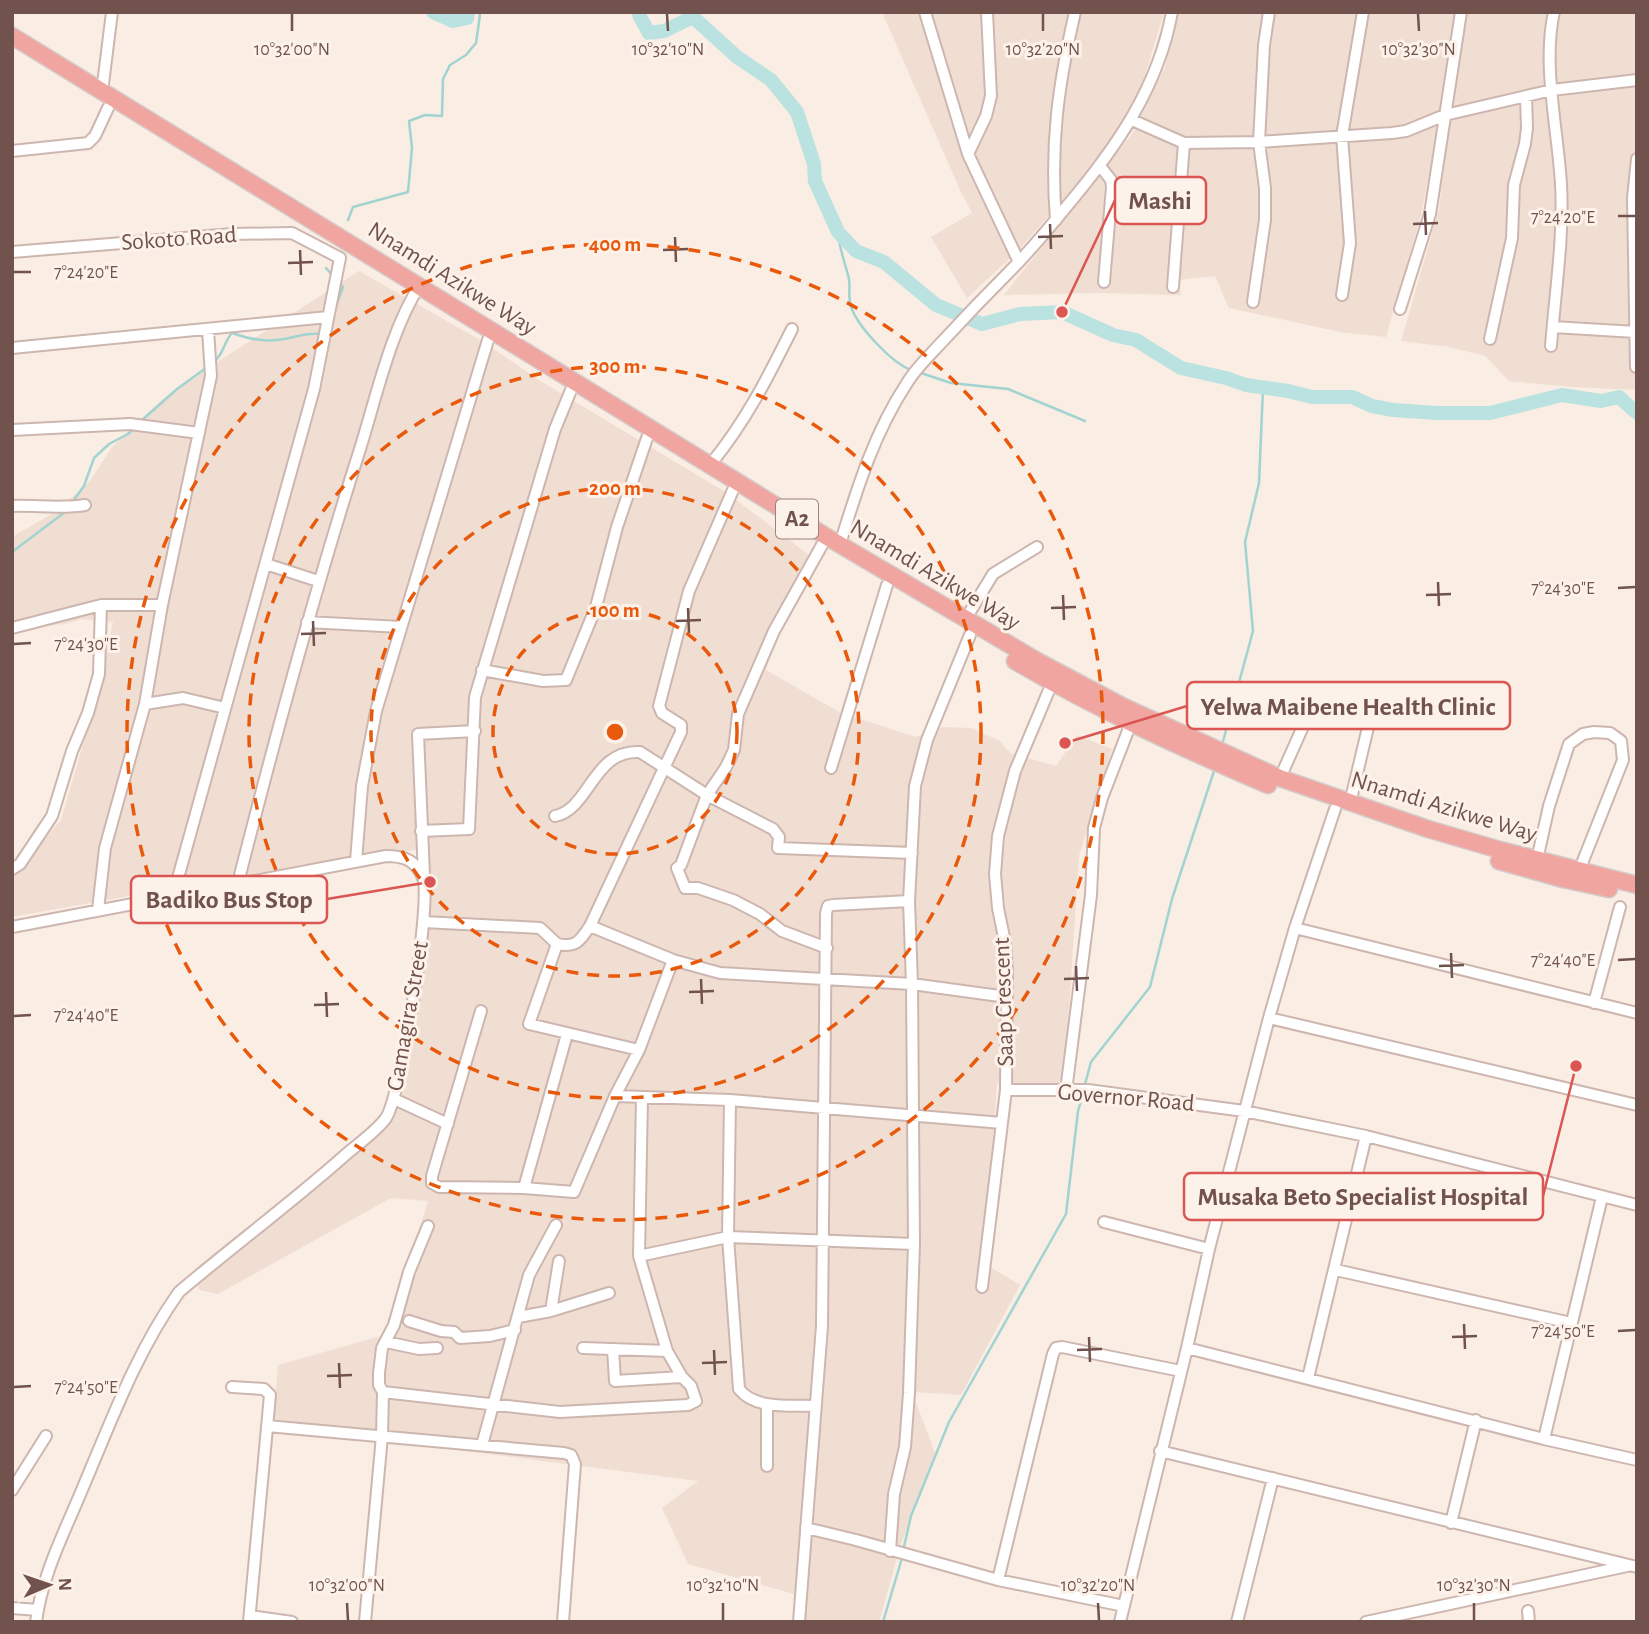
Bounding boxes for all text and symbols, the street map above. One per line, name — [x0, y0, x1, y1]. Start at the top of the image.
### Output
text: 10°32'00"N — [254, 41, 330, 59]
text: 10°32'10"N — [632, 41, 704, 59]
text: 10°32'20"N — [1006, 41, 1080, 59]
text: 10°32'30"N — [1382, 41, 1456, 59]
callout: Mashi — [1115, 177, 1206, 224]
text: Mashi — [1128, 188, 1192, 214]
text: 7°24'20"E — [1531, 209, 1595, 227]
street label: Nnamdi Azikwe Way — [364, 218, 540, 340]
street label: Sokoto Road — [120, 223, 238, 255]
text: 400 m — [589, 234, 641, 255]
text: 7°24'20"E — [54, 264, 118, 282]
text: 300 m — [589, 356, 641, 377]
text: 200 m — [589, 478, 641, 499]
road number: A2 — [776, 499, 818, 538]
street label: Nnamdi Azikwe Way — [846, 515, 1024, 635]
text: 7°24'30"E — [1531, 580, 1595, 598]
text: 100 m — [590, 600, 640, 621]
text: 7°24'30"E — [54, 636, 118, 654]
callout: Yelwa Maibene Health Clinic — [1187, 682, 1510, 729]
text: Yelwa Maibene Health Clinic — [1200, 694, 1496, 720]
centre of rings — [603, 720, 627, 744]
street label: Nnamdi Azikwe Way — [1348, 767, 1540, 847]
callout: Badiko Bus Stop — [131, 876, 327, 923]
text: Badiko Bus Stop — [145, 887, 313, 913]
street label: Saap Crescent — [990, 937, 1018, 1067]
street label: Gamagira Street — [383, 939, 433, 1093]
text: 7°24'40"E — [1531, 952, 1596, 970]
text: 7°24'40"E — [54, 1007, 119, 1025]
street label: Governor Road — [1057, 1080, 1195, 1116]
callout: Musaka Beto Specialist Hospital — [1184, 1173, 1543, 1220]
text: Musaka Beto Specialist Hospital — [1198, 1184, 1528, 1210]
text: 7°24'50"E — [1531, 1323, 1595, 1341]
text: 7°24'50"E — [54, 1379, 118, 1397]
north arrow — [14, 1550, 84, 1620]
text: 10°32'00"N — [309, 1577, 385, 1595]
text: 10°32'10"N — [687, 1577, 759, 1595]
text: 10°32'20"N — [1061, 1577, 1135, 1595]
text: 10°32'30"N — [1437, 1577, 1511, 1595]
text: N — [55, 1578, 74, 1591]

